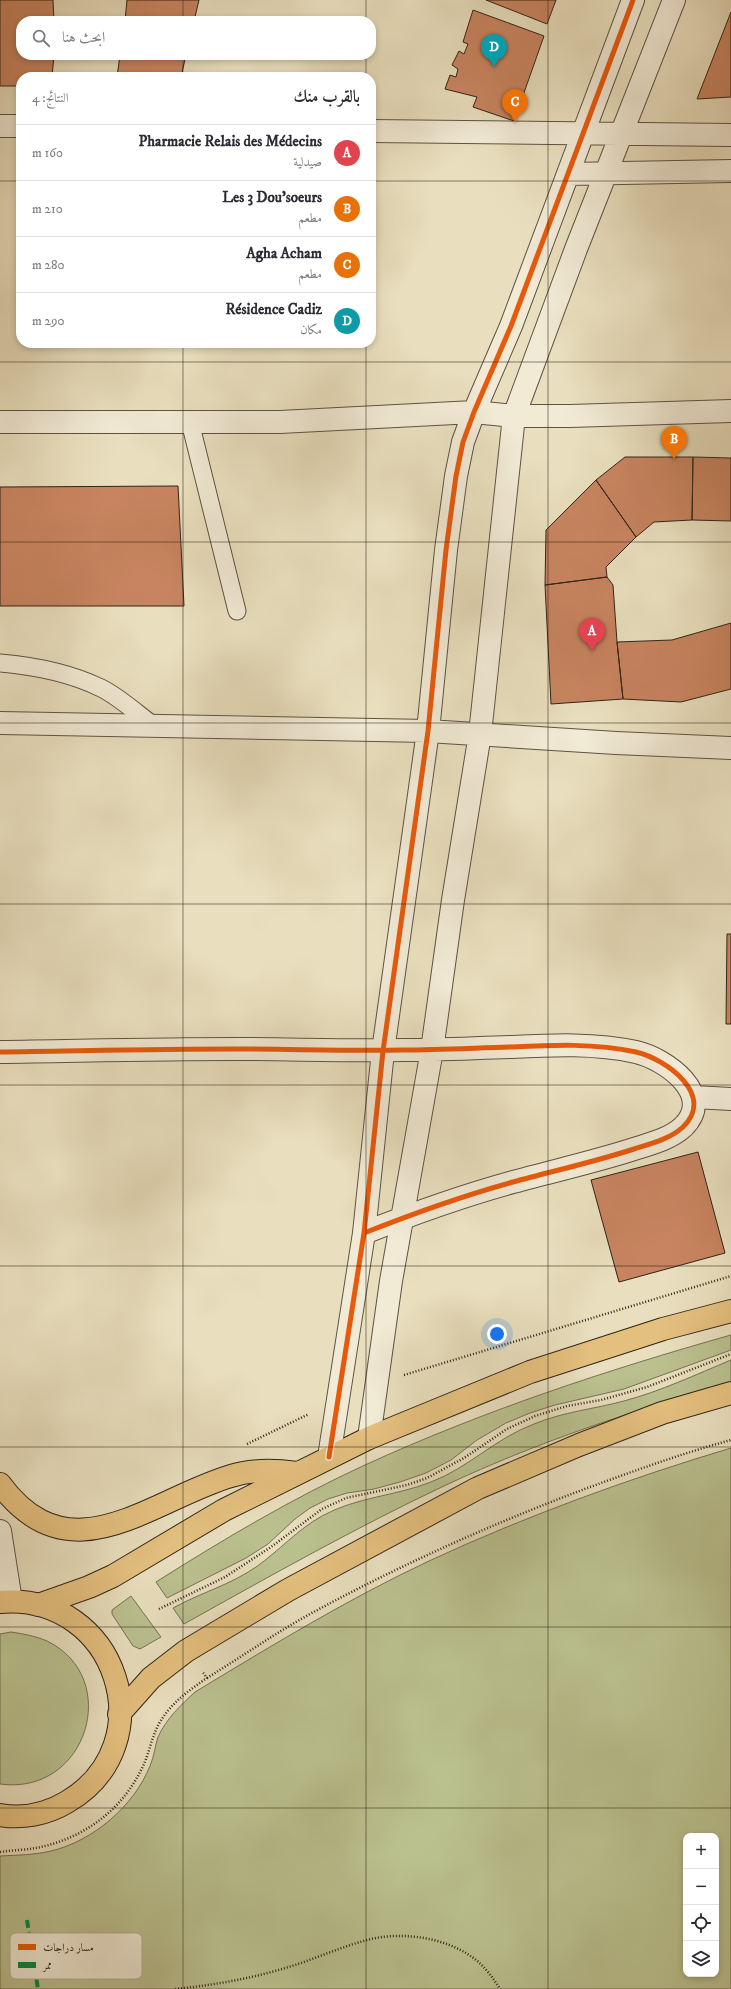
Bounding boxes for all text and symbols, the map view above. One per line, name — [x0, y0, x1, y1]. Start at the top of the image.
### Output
search box — [16, 16, 376, 60]
icon: search — [30, 27, 52, 49]
text: ابحث هنا — [62, 28, 105, 47]
pin: D — [481, 34, 507, 67]
text: بالقرب منك — [294, 86, 360, 108]
pin: C — [502, 89, 528, 122]
text: النتائج: 4 — [32, 90, 69, 106]
text: Pharmacie Relais des Médecins — [138, 132, 322, 151]
text: 160 m — [32, 145, 63, 161]
text: A — [343, 145, 351, 161]
text: صيدلية — [293, 154, 322, 170]
text: Les 3 Dou'soeurs — [222, 188, 322, 207]
text: 210 m — [32, 201, 63, 217]
text: B — [343, 201, 351, 217]
text: مطعم — [298, 210, 322, 226]
text: Agha Acham — [246, 244, 322, 263]
text: 280 m — [32, 257, 64, 273]
text: C — [343, 257, 351, 273]
text: مطعم — [298, 266, 322, 282]
text: Résidence Cadiz — [225, 300, 322, 319]
text: 290 m — [32, 313, 64, 329]
text: D — [342, 313, 352, 329]
text: مكان — [300, 322, 322, 338]
pin: B — [661, 426, 687, 459]
pin: A — [579, 618, 605, 651]
your location — [487, 1324, 507, 1344]
map controls — [683, 1833, 719, 1977]
button: + — [683, 1833, 719, 1869]
button: − — [683, 1869, 719, 1905]
button: locate — [683, 1905, 719, 1941]
legend — [10, 1933, 142, 1979]
text: مسار دراجات — [43, 1941, 94, 1955]
button: layers — [683, 1941, 719, 1977]
text: ممر — [42, 1959, 52, 1973]

